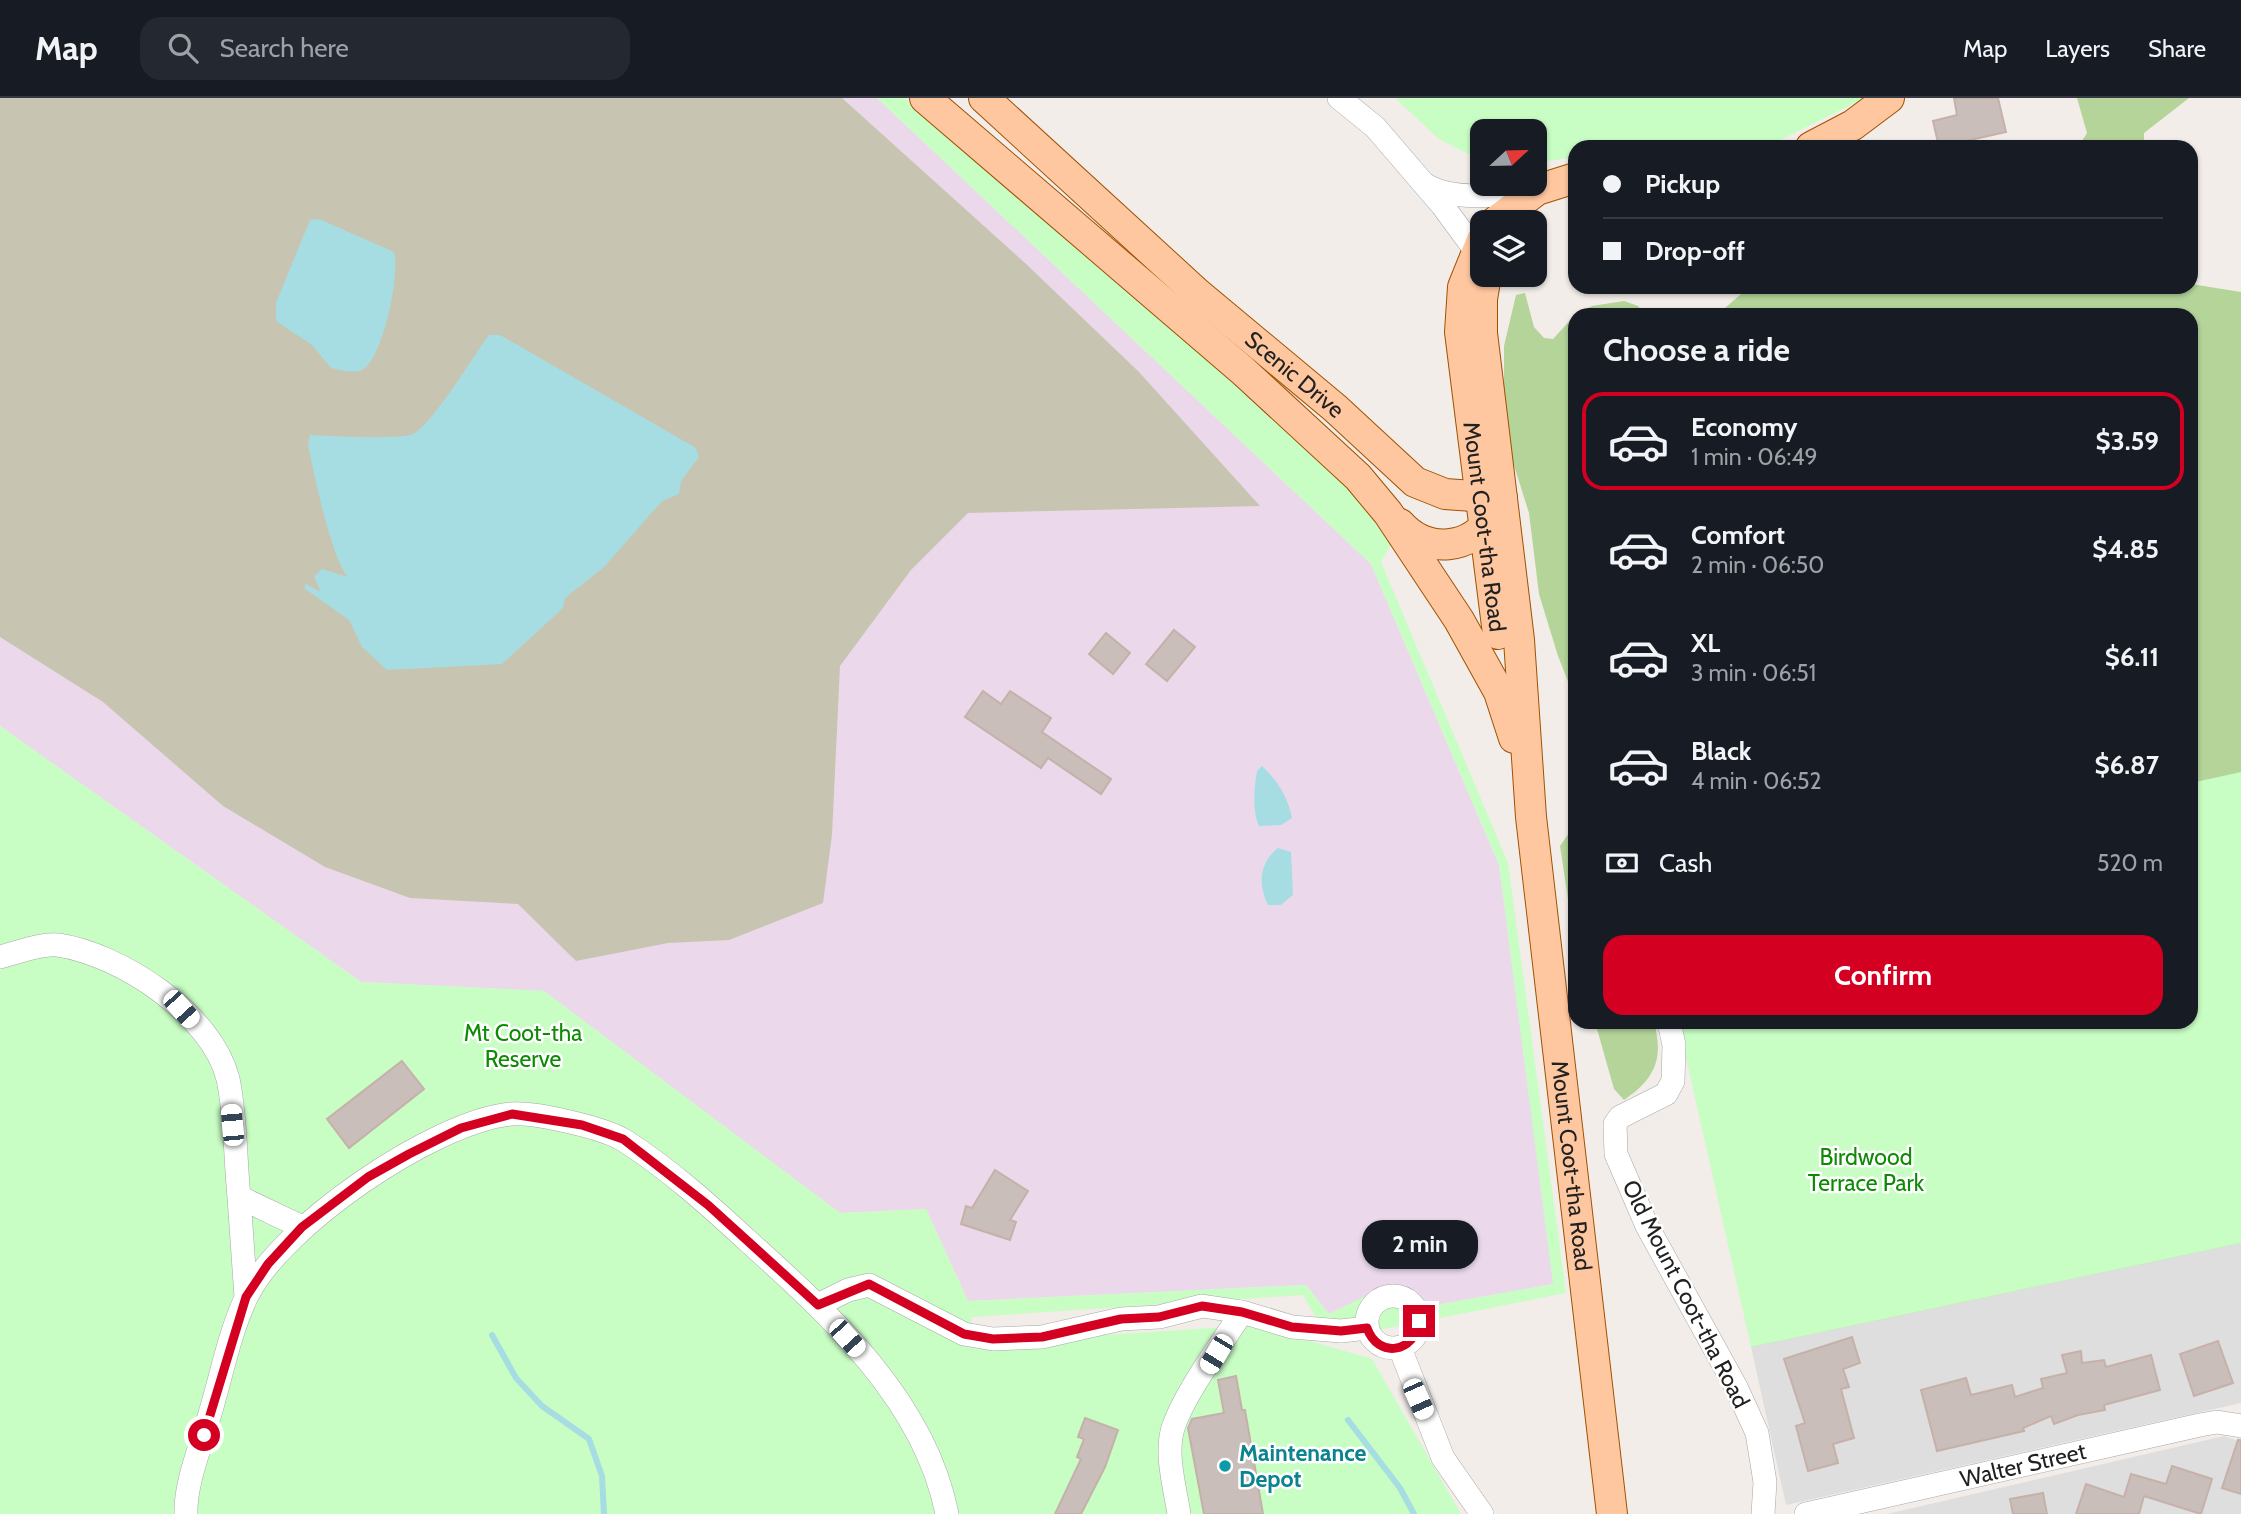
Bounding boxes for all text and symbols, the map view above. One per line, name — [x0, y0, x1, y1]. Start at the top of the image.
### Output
search box — [140, 17, 630, 80]
text: Map — [35, 28, 98, 68]
icon: search — [164, 29, 202, 67]
text: Search here — [220, 32, 349, 64]
text: Map — [1963, 34, 2007, 63]
text: Layers — [2045, 34, 2110, 63]
text: Share — [2148, 34, 2206, 63]
north arrow — [1470, 119, 1547, 196]
map controls — [1470, 119, 1547, 287]
text: Pickup — [1645, 168, 1720, 200]
button: layers — [1470, 210, 1547, 287]
text: Drop-off — [1645, 235, 1745, 267]
street label: Scenic Drive — [1239, 325, 1350, 424]
text: Choose a ride — [1603, 330, 1790, 369]
icon: car — [1607, 410, 1670, 473]
text: Economy — [1691, 411, 1797, 443]
street label: Mount Coot-tha Road — [1457, 420, 1512, 633]
text: $3.59 — [2096, 425, 2159, 457]
text: 1 min · 06:49 — [1691, 443, 1818, 471]
icon: car — [1607, 518, 1670, 581]
text: Comfort — [1691, 519, 1785, 551]
text: $4.85 — [2092, 533, 2159, 565]
text: 2 min · 06:50 — [1691, 551, 1824, 579]
icon: car — [1607, 626, 1670, 689]
text: XL — [1691, 627, 1720, 659]
text: $6.11 — [2105, 641, 2159, 673]
text: 3 min · 06:51 — [1691, 659, 1816, 687]
icon: car — [1607, 734, 1670, 797]
text: Black — [1691, 735, 1751, 767]
text: $6.87 — [2095, 749, 2159, 781]
text: 4 min · 06:52 — [1691, 767, 1822, 795]
icon: cash — [1603, 844, 1641, 882]
text: Cash — [1659, 847, 1712, 879]
text: 520 m — [2097, 849, 2163, 877]
button: Confirm — [1603, 935, 2163, 1015]
car — [160, 986, 203, 1032]
park label: Mt Coot-tha Reserve — [464, 1019, 582, 1073]
street label: Mount Coot-tha Road — [1545, 1059, 1598, 1272]
car — [220, 1103, 245, 1147]
park label: Birdwood Terrace Park — [1808, 1143, 1925, 1197]
street label: Old Mount Coot-tha Road — [1616, 1175, 1756, 1413]
callout: 2 min — [1361, 1220, 1477, 1268]
text: 2 min — [1392, 1230, 1448, 1258]
route end — [1403, 1305, 1435, 1337]
car — [826, 1315, 869, 1361]
car — [1197, 1331, 1236, 1377]
car — [1400, 1376, 1437, 1422]
route start — [188, 1419, 220, 1451]
street label: Walter Street — [1957, 1437, 2089, 1493]
place label: Maintenance Depot — [1239, 1439, 1367, 1493]
marker: Maintenance Depot — [1217, 1458, 1233, 1474]

